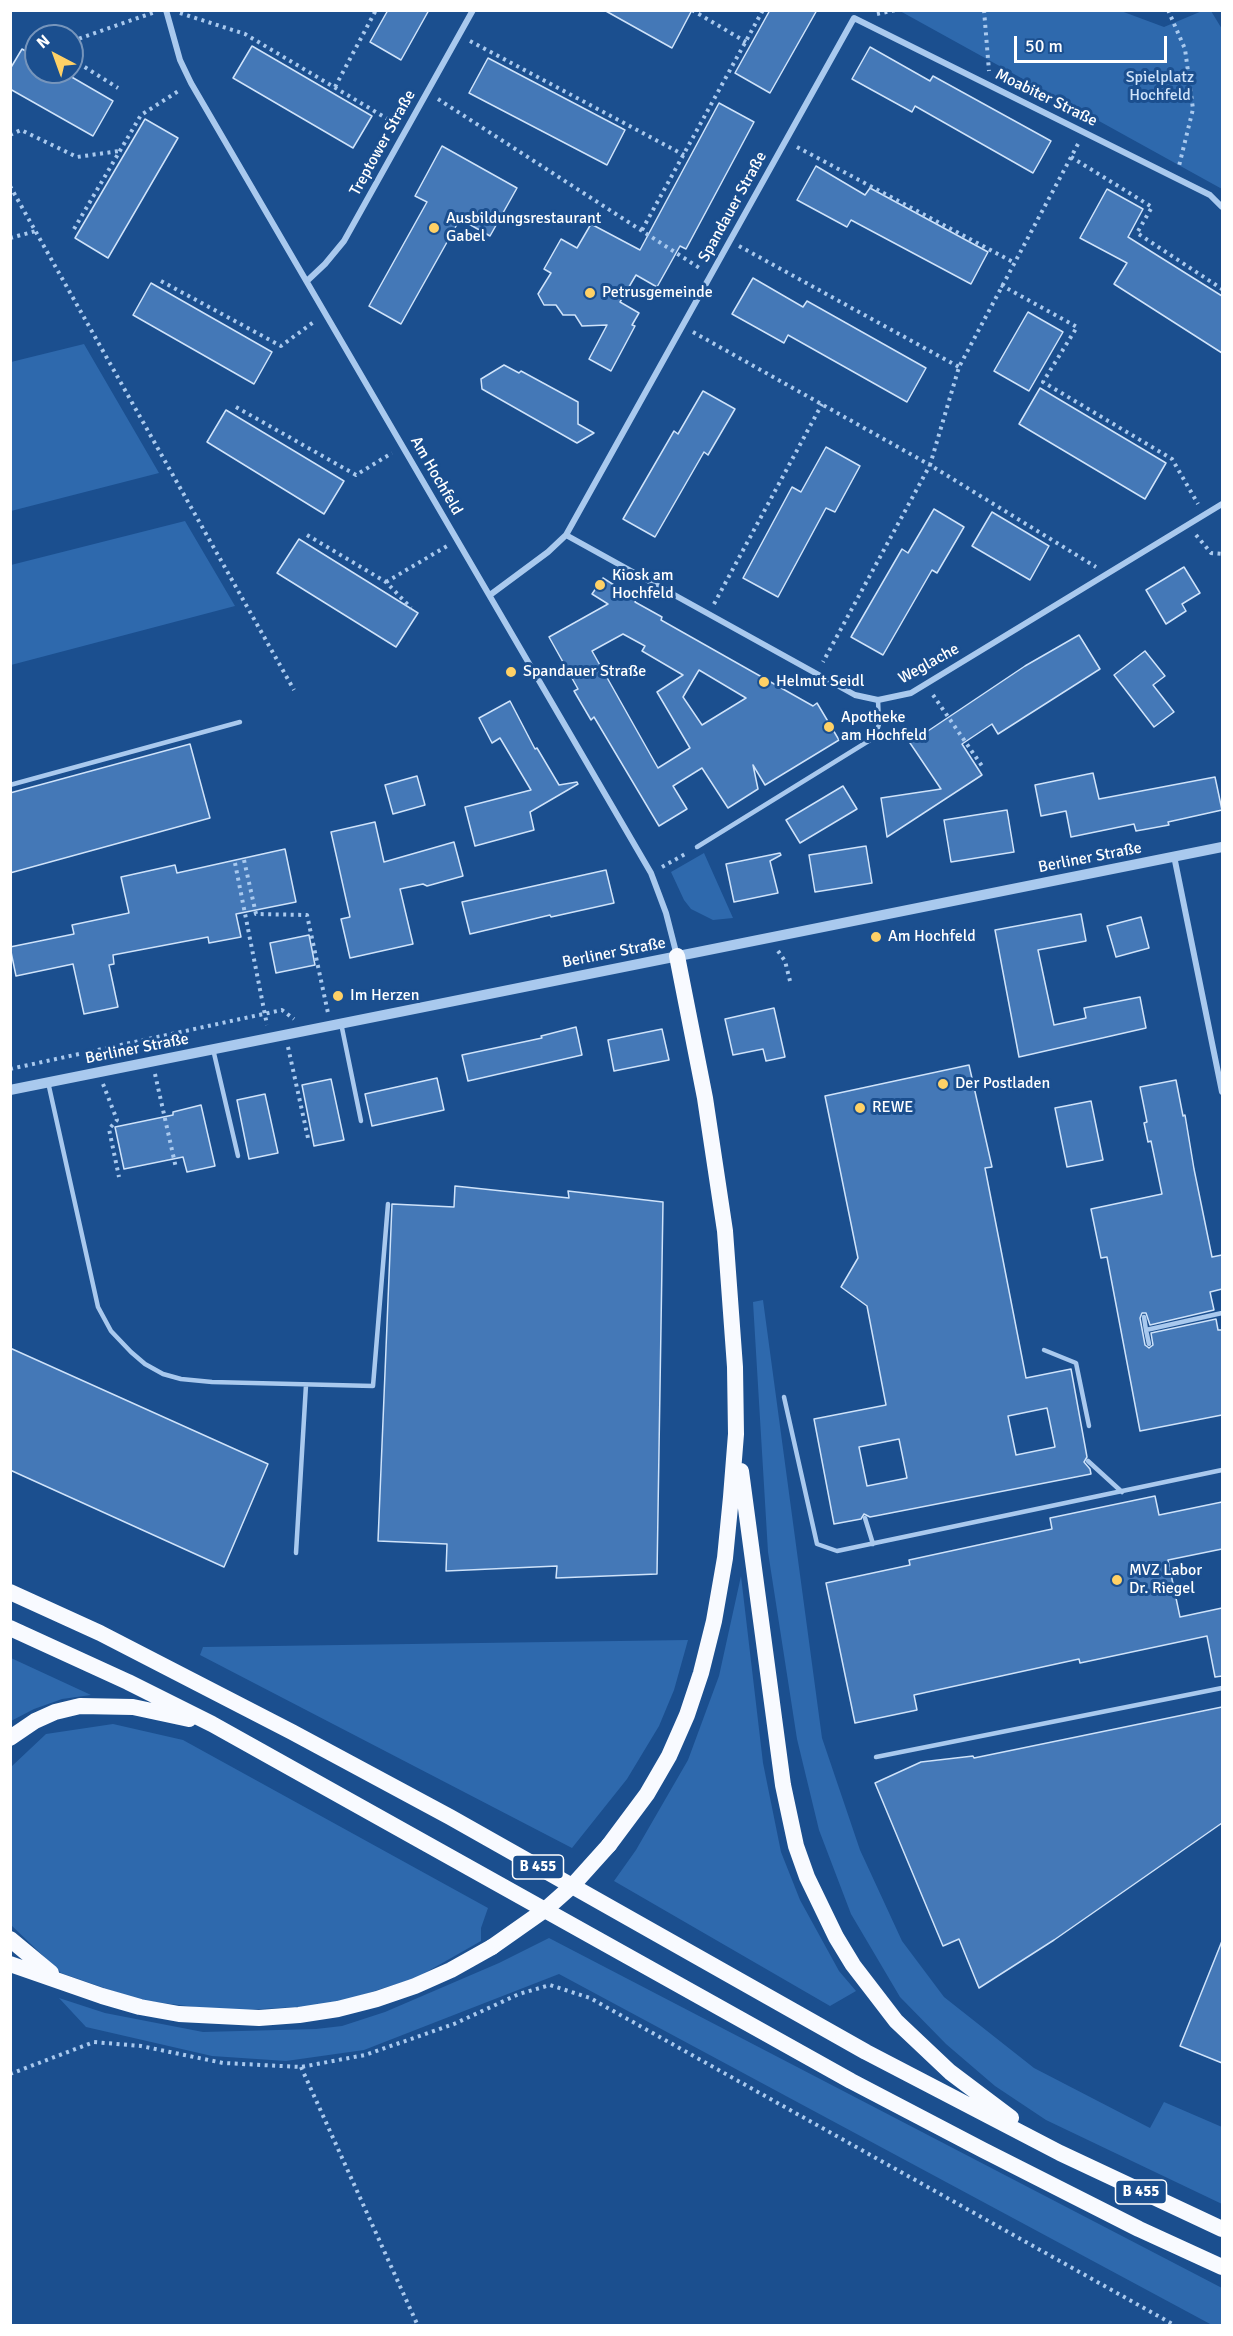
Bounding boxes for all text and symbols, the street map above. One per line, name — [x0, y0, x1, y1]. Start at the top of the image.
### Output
north arrow — [24, 24, 84, 84]
scale bar — [1017, 24, 1170, 62]
text: N — [33, 31, 54, 53]
text: 50 m — [1025, 35, 1063, 57]
street label: Moabiter Straße — [992, 65, 1100, 131]
park label: Spielplatz Hochfeld — [1126, 68, 1194, 106]
street label: Treptower Straße — [346, 87, 420, 199]
street label: Spandauer Straße — [695, 148, 771, 266]
place label: Ausbildungsrestaurant Gabel — [446, 209, 601, 247]
marker: Ausbildungsrestaurant Gabel — [427, 221, 441, 235]
place label: Petrusgemeinde — [602, 283, 713, 303]
marker: Petrusgemeinde — [583, 286, 597, 300]
street label: Am Hochfeld — [406, 433, 466, 519]
place label: Kiosk am Hochfeld — [612, 566, 674, 604]
marker: Kiosk am Hochfeld — [593, 578, 607, 592]
street label: Weglache — [895, 639, 963, 689]
place label: Spandauer Straße — [523, 662, 646, 682]
marker: Spandauer Straße — [504, 665, 518, 679]
place label: Helmut Seidl — [776, 672, 865, 692]
marker: Helmut Seidl — [757, 675, 771, 689]
place label: Apotheke am Hochfeld — [841, 708, 927, 746]
marker: Apotheke am Hochfeld — [822, 720, 836, 734]
street label: Berliner Straße — [1037, 839, 1143, 877]
place label: Am Hochfeld — [888, 927, 976, 947]
marker: Am Hochfeld — [869, 930, 883, 944]
street label: Berliner Straße — [561, 934, 667, 972]
place label: Im Herzen — [350, 986, 419, 1006]
marker: Im Herzen — [331, 989, 345, 1003]
street label: Berliner Straße — [84, 1030, 190, 1068]
place label: Der Postladen — [955, 1074, 1050, 1094]
marker: Der Postladen — [936, 1077, 950, 1091]
place label: REWE — [872, 1098, 913, 1118]
marker: REWE — [853, 1101, 867, 1115]
place label: MVZ Labor Dr. Riegel — [1129, 1561, 1202, 1599]
marker: MVZ Labor Dr. Riegel — [1110, 1573, 1124, 1587]
road number: B 455 — [512, 1855, 564, 1879]
road number: B 455 — [1116, 2180, 1166, 2204]

